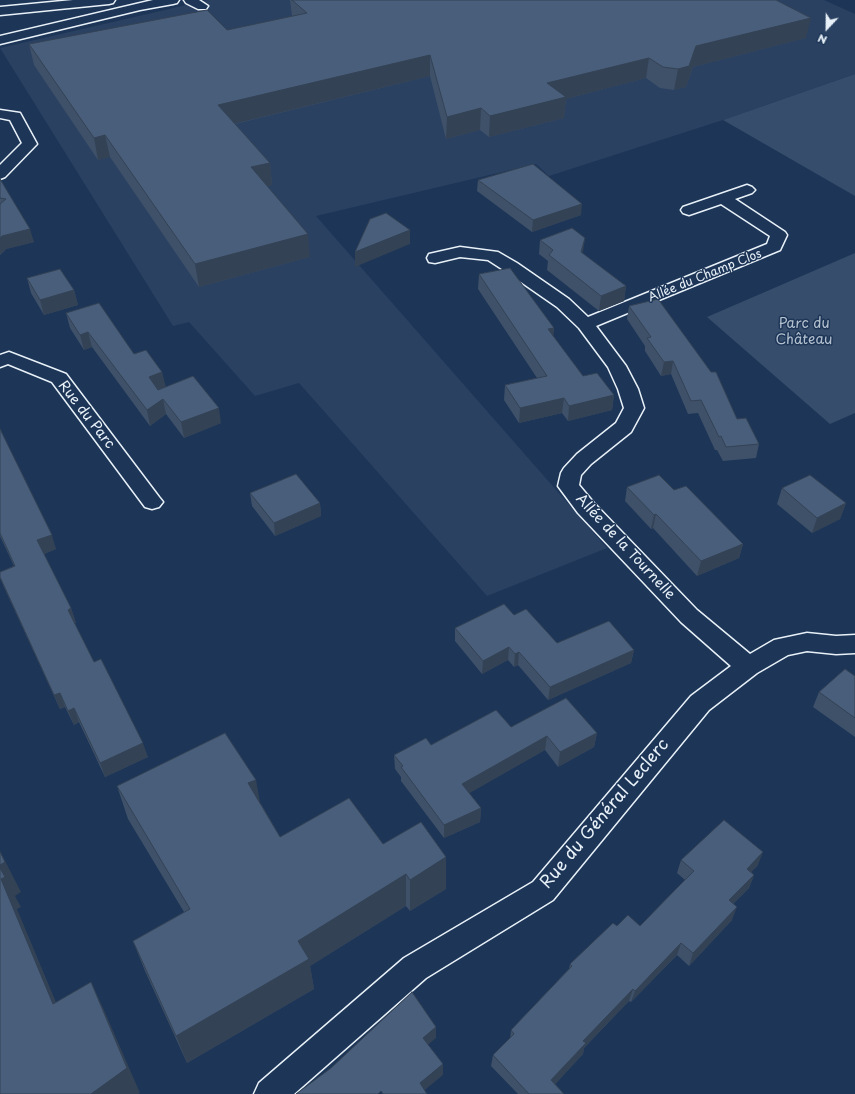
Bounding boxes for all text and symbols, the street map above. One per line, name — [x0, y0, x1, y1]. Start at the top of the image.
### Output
north arrow — [807, 8, 847, 48]
text: N — [815, 30, 830, 49]
street label: Allée du Champ Clos — [646, 247, 764, 305]
park label: Parc du Château — [775, 316, 833, 348]
street label: Rue du Parc — [54, 378, 118, 452]
street label: Allée de la Tournelle — [572, 491, 678, 603]
street label: Rue du Général Leclerc — [536, 735, 674, 893]

